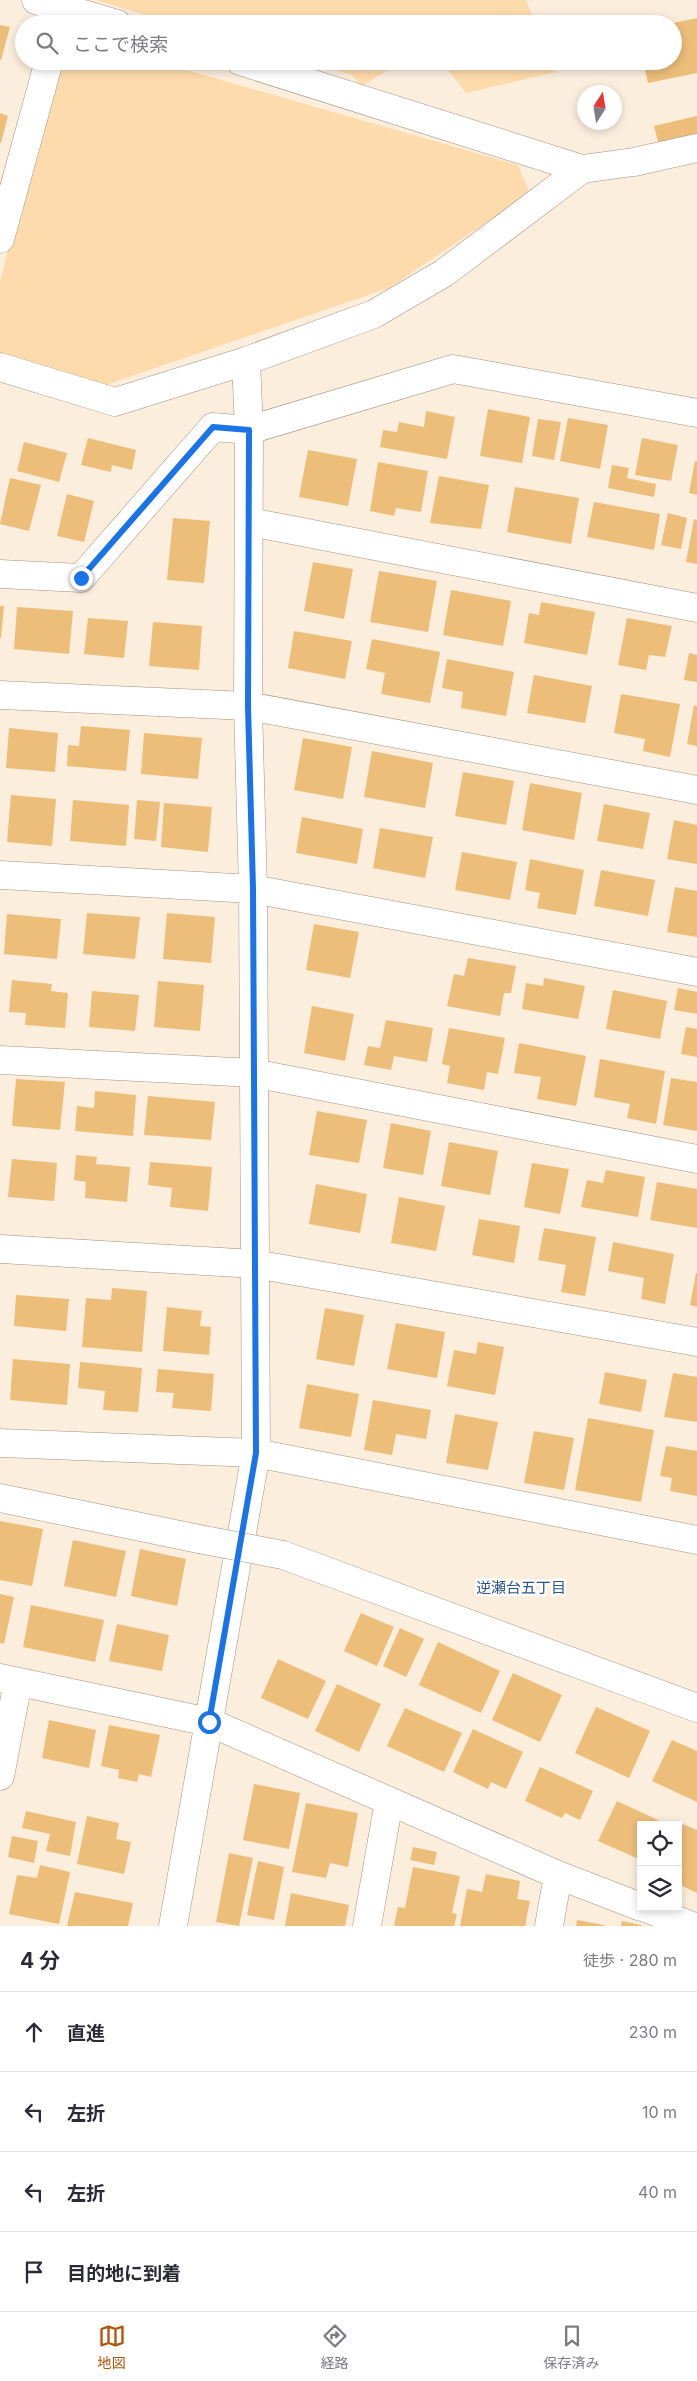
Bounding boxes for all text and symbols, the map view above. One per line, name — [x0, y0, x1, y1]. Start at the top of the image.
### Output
search box — [15, 15, 682, 70]
icon: search — [33, 29, 61, 57]
text: ここで検索 — [73, 33, 168, 56]
north arrow — [577, 85, 622, 130]
route end — [70, 567, 93, 590]
district label: 逆瀬台五丁目 — [476, 1578, 566, 1597]
route start — [198, 1711, 221, 1734]
map controls — [637, 1821, 682, 1911]
button: locate — [637, 1821, 682, 1866]
button: layers — [637, 1866, 682, 1911]
text: 4 分 — [20, 1948, 60, 1973]
text: 徒歩 · 280 m — [583, 1950, 677, 1970]
icon: ahead — [20, 2018, 48, 2046]
text: 直進 — [67, 2022, 105, 2045]
text: 230 m — [629, 2022, 677, 2042]
icon: left — [20, 2098, 48, 2126]
text: 左折 — [67, 2102, 105, 2125]
text: 10 m — [642, 2102, 677, 2122]
icon: left — [20, 2178, 48, 2206]
text: 左折 — [67, 2182, 105, 2205]
text: 40 m — [638, 2182, 677, 2202]
icon: arrive — [20, 2258, 48, 2286]
text: 目的地に到着 — [67, 2262, 181, 2285]
tab: 地図 — [98, 2322, 126, 2372]
tab: 経路 — [321, 2322, 349, 2372]
tab: 保存済み — [544, 2322, 600, 2372]

